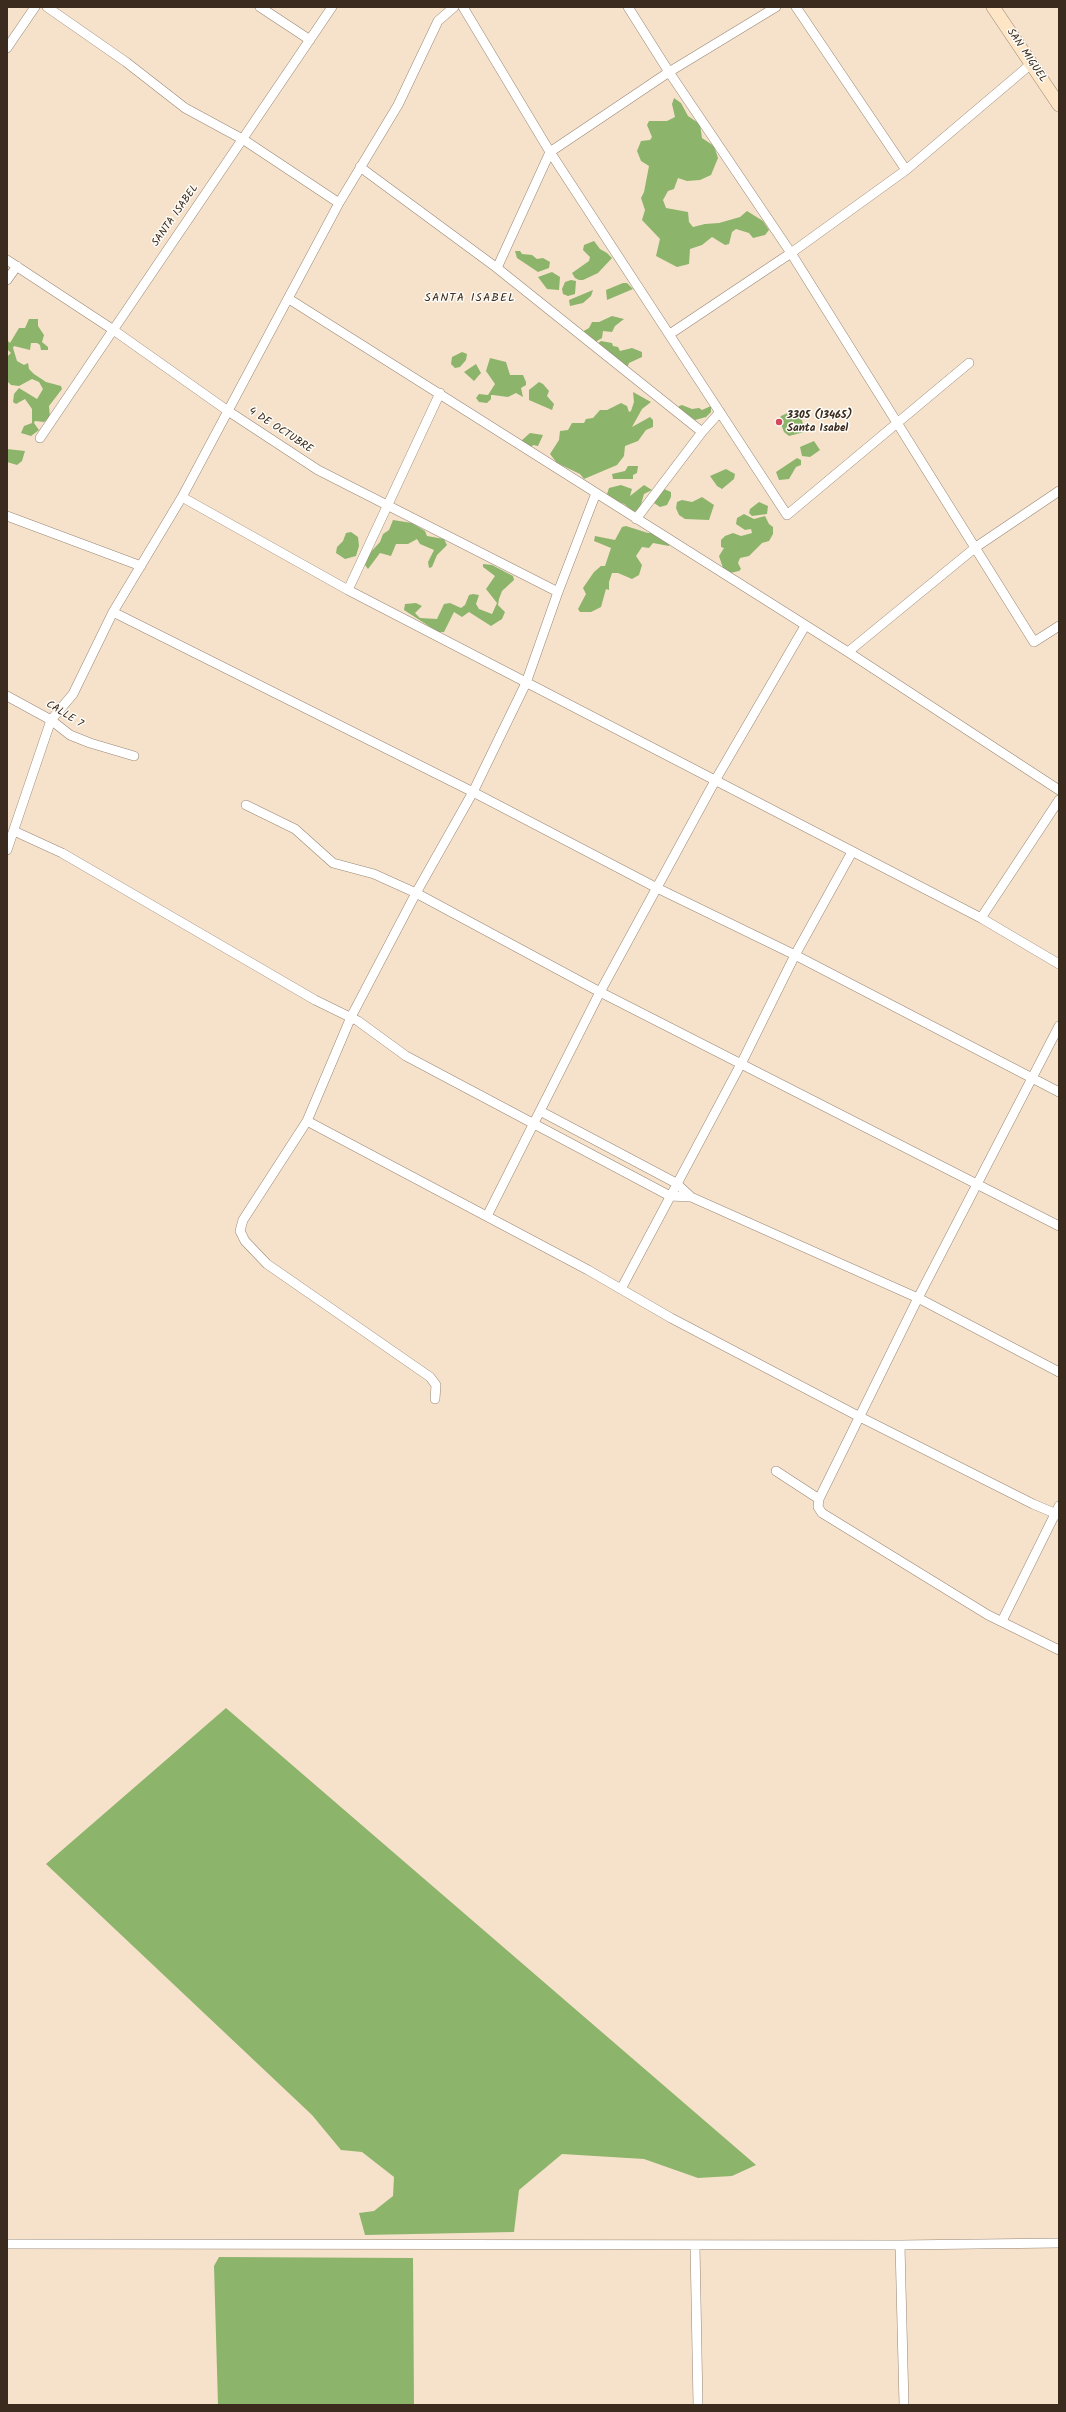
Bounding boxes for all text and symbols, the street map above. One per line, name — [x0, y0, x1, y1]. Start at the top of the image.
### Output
street label: SAN MIGUEL — [1003, 27, 1049, 85]
street label: SANTA ISABEL — [150, 183, 202, 249]
district label: SANTA ISABEL — [425, 292, 515, 306]
street label: 4 DE OCTUBRE — [245, 405, 315, 457]
place label: 3305 (13465) Santa Isabel — [787, 409, 852, 435]
marker: 3305 (13465) Santa Isabel — [774, 417, 784, 427]
street label: CALLE 7 — [43, 698, 85, 732]

